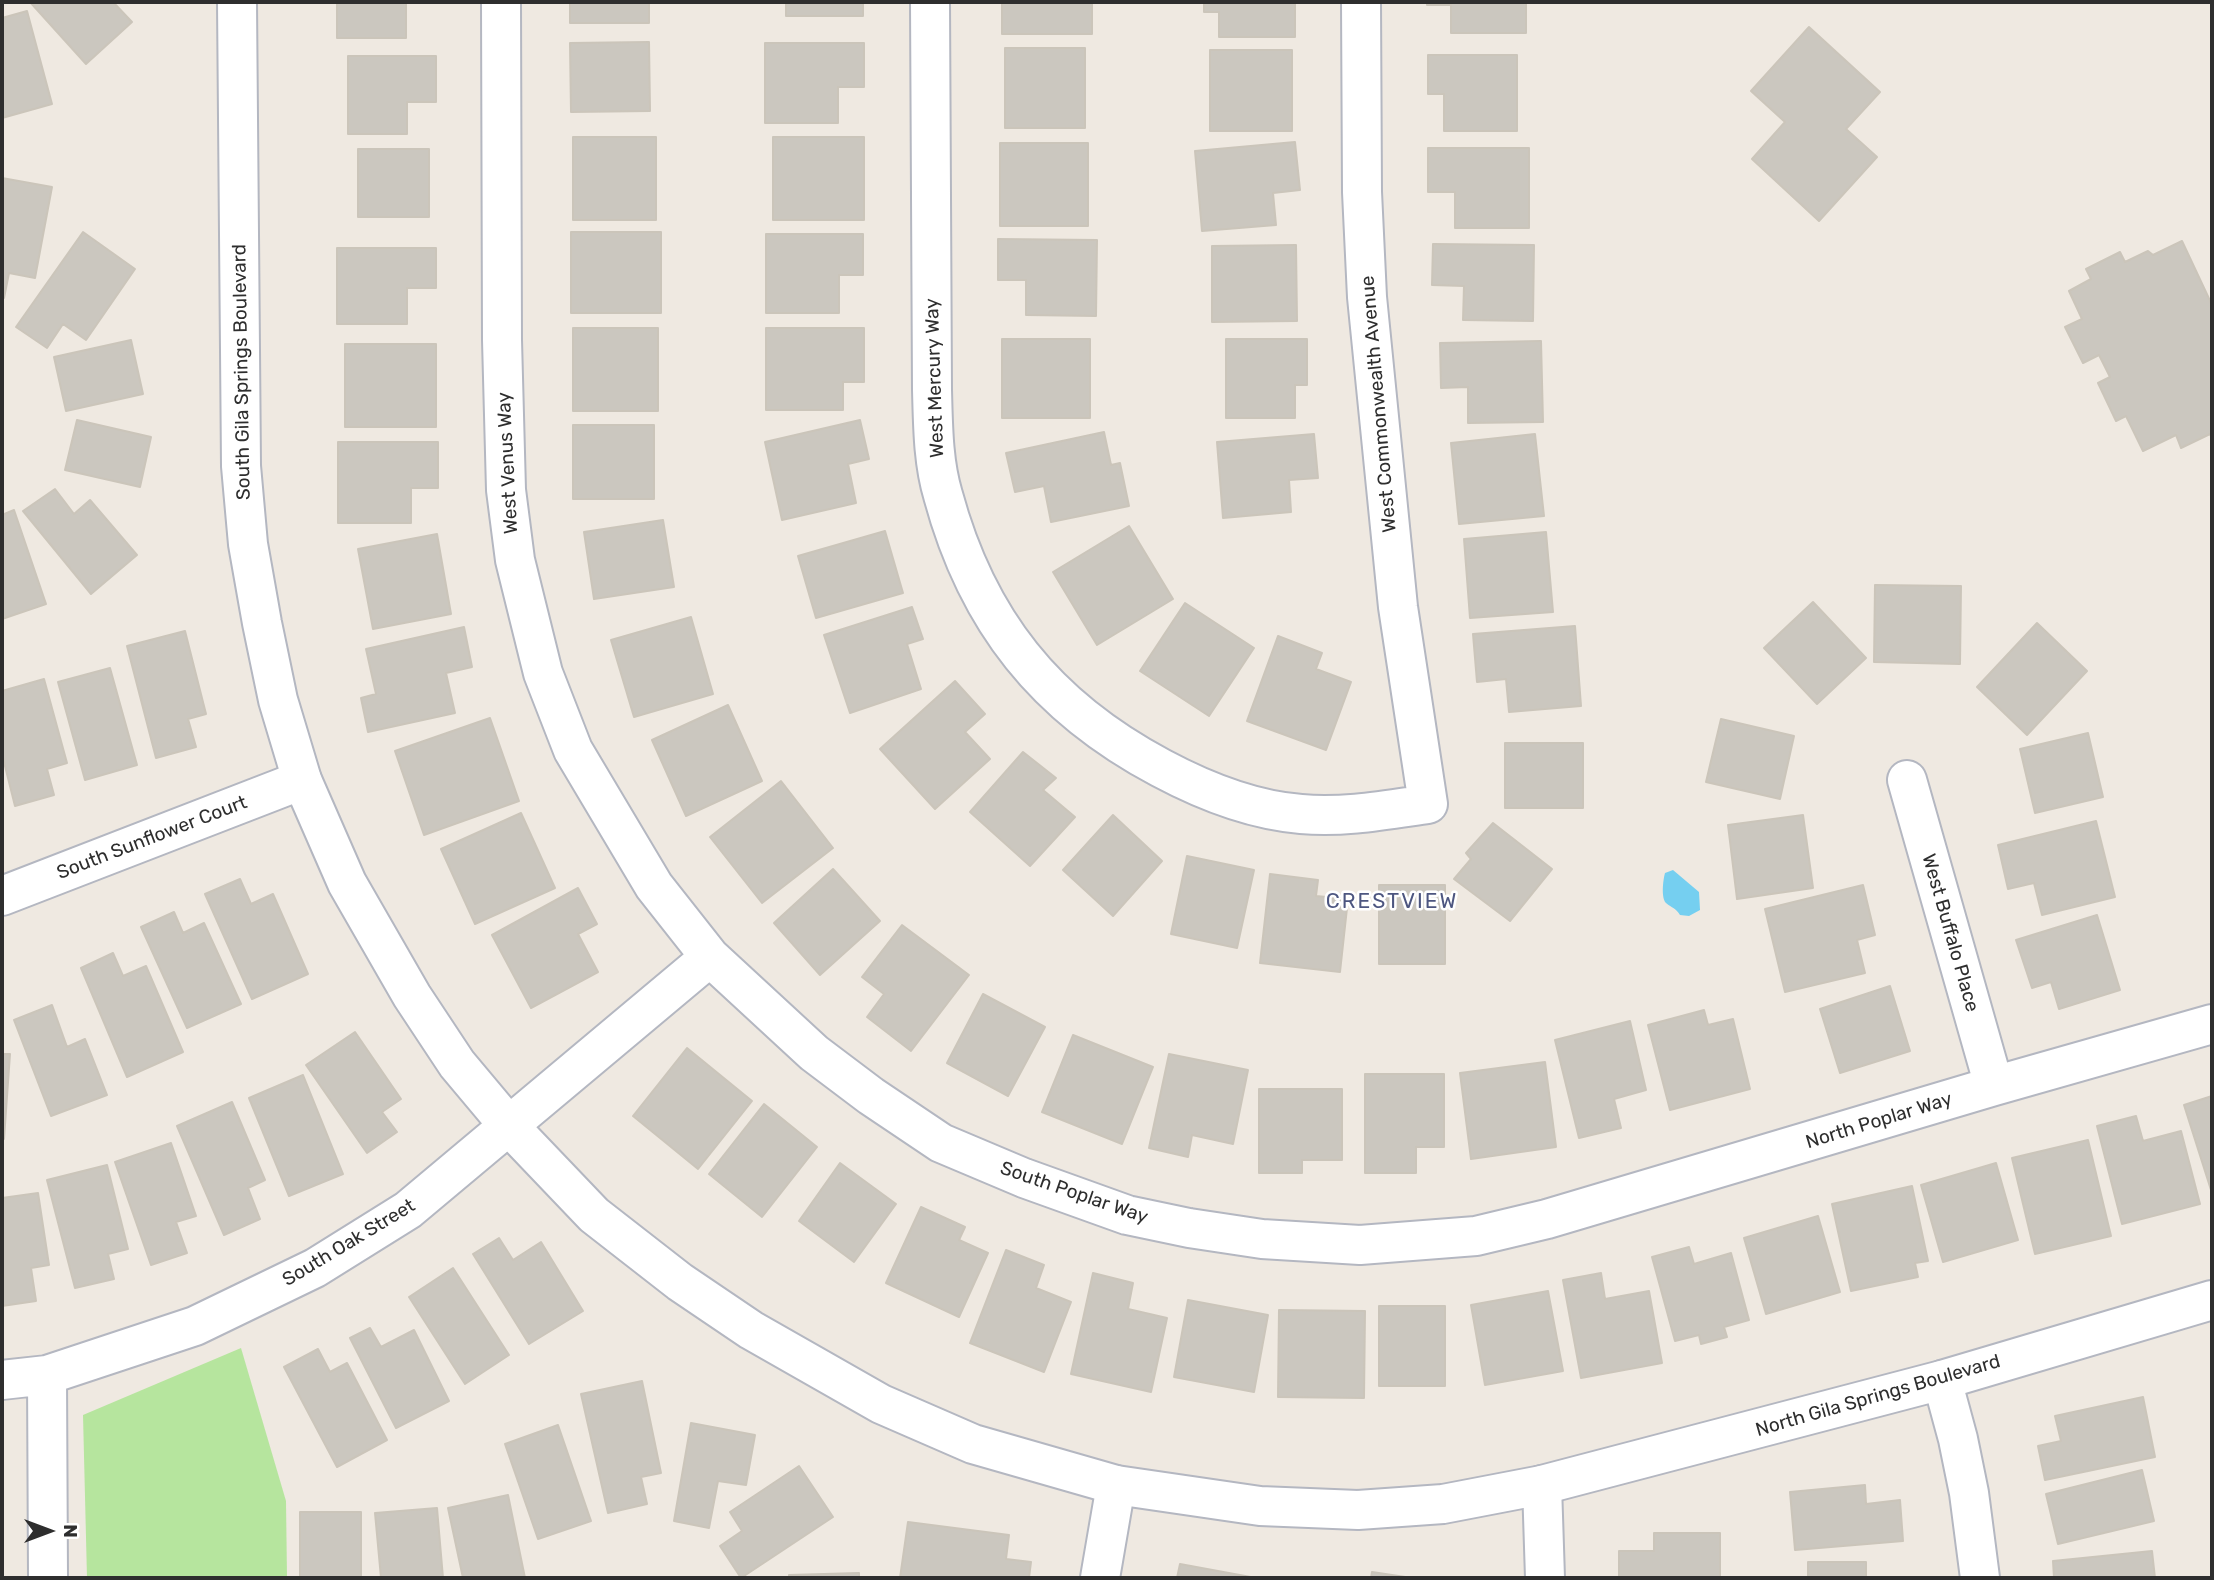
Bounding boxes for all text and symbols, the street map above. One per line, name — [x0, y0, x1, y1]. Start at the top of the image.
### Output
street label: South Gila Springs Boulevard — [228, 244, 256, 500]
street label: West Commonwealth Avenue — [1356, 275, 1402, 533]
street label: West Mercury Way — [921, 298, 949, 458]
street label: West Venus Way — [493, 391, 523, 535]
street label: South Sunflower Court — [54, 791, 250, 885]
street label: West Buffalo Place — [1917, 851, 1983, 1015]
district label: CRESTVIEW — [1327, 889, 1457, 915]
street label: North Poplar Way — [1803, 1088, 1955, 1154]
street label: South Poplar Way — [997, 1157, 1151, 1229]
street label: South Oak Street — [279, 1194, 419, 1292]
street label: North Gila Springs Boulevard — [1753, 1350, 2003, 1442]
north arrow — [14, 1496, 84, 1566]
text: N — [59, 1524, 82, 1538]

